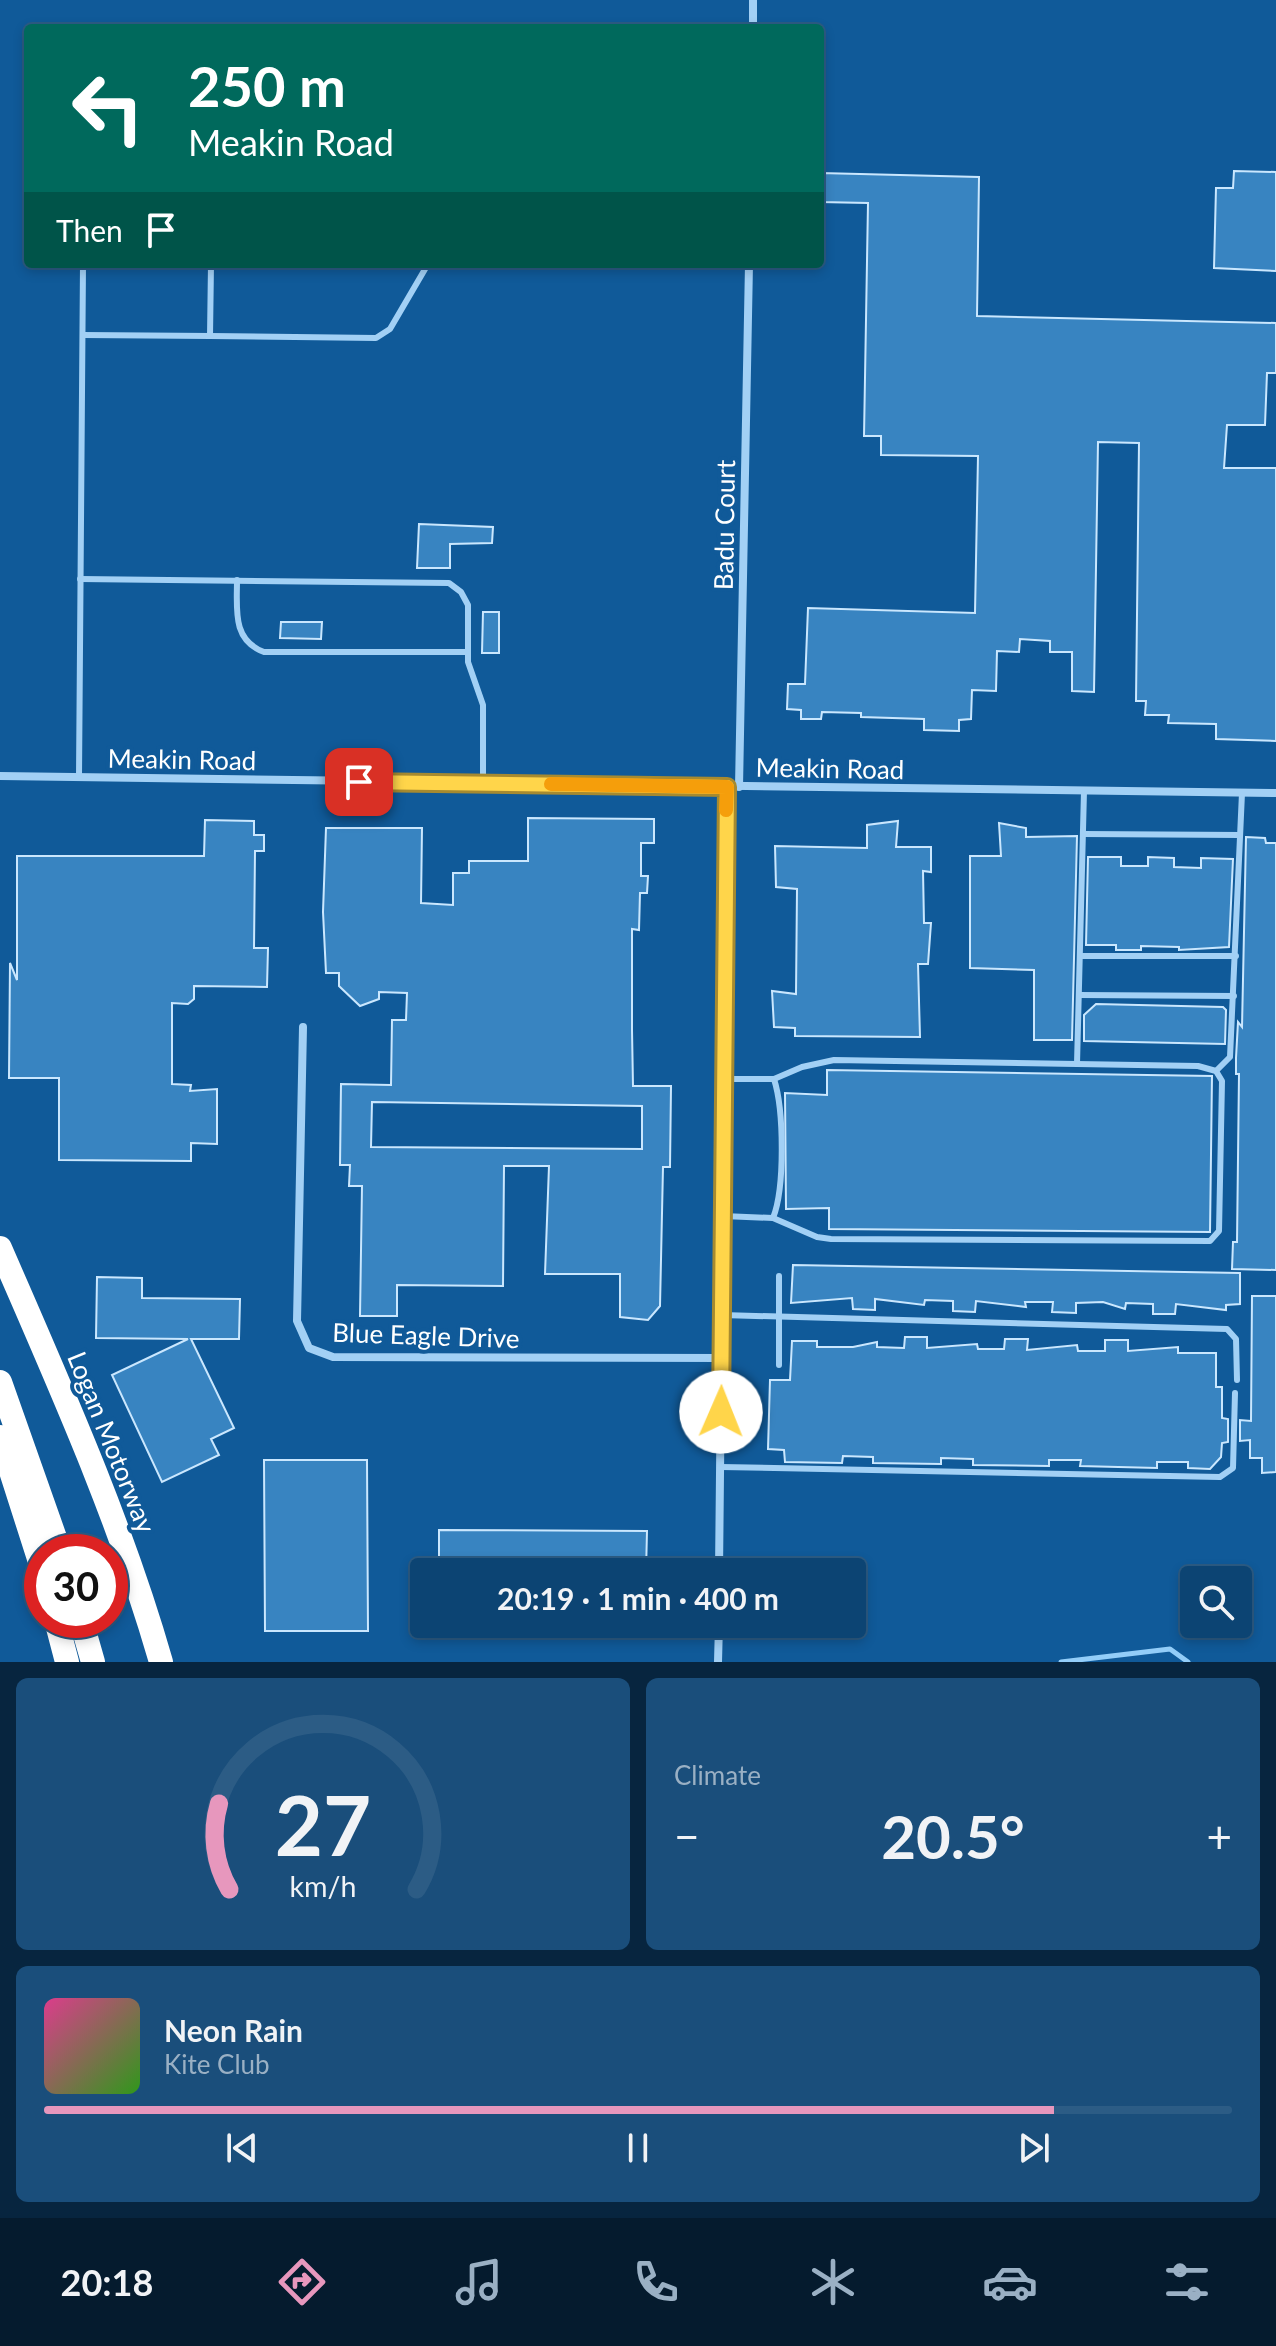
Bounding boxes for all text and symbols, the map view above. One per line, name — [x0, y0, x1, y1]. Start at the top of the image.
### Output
text: 250 m — [188, 52, 346, 119]
icon: left — [56, 56, 160, 160]
text: Meakin Road — [188, 120, 394, 164]
icon: arrive — [139, 208, 183, 252]
text: Then — [56, 212, 123, 248]
street label: Badu Court — [707, 459, 741, 590]
street label: Meakin Road — [107, 742, 257, 776]
pin — [325, 748, 393, 816]
street label: Meakin Road — [755, 751, 905, 785]
icon: arrive — [337, 760, 381, 804]
street label: Blue Eagle Drive — [332, 1316, 520, 1354]
street label: Logan Motorway — [61, 1347, 163, 1538]
position arrow — [679, 1370, 763, 1454]
speed limit sign: 30 — [24, 1534, 128, 1638]
map controls — [1180, 1566, 1252, 1638]
button: search — [1180, 1566, 1252, 1638]
text: 20:19 · 1 min · 400 m — [497, 1580, 779, 1616]
text: Climate — [674, 1759, 761, 1791]
text: 27 — [275, 1774, 371, 1874]
text: 20.5° — [881, 1800, 1025, 1872]
text: − — [674, 1810, 700, 1862]
text: + — [1206, 1810, 1232, 1862]
text: km/h — [290, 1869, 356, 1903]
text: Neon Rain — [164, 2012, 303, 2048]
text: Kite Club — [164, 2048, 270, 2080]
icon: previous — [220, 2126, 264, 2170]
icon: pause — [616, 2126, 660, 2170]
icon: next — [1012, 2126, 1056, 2170]
icon: directions — [274, 2254, 330, 2310]
icon: music — [451, 2254, 507, 2310]
icon: phone — [628, 2254, 684, 2310]
icon: climate — [805, 2254, 861, 2310]
icon: car — [982, 2254, 1038, 2310]
icon: filters — [1159, 2254, 1215, 2310]
text: 20:18 — [61, 2260, 153, 2304]

